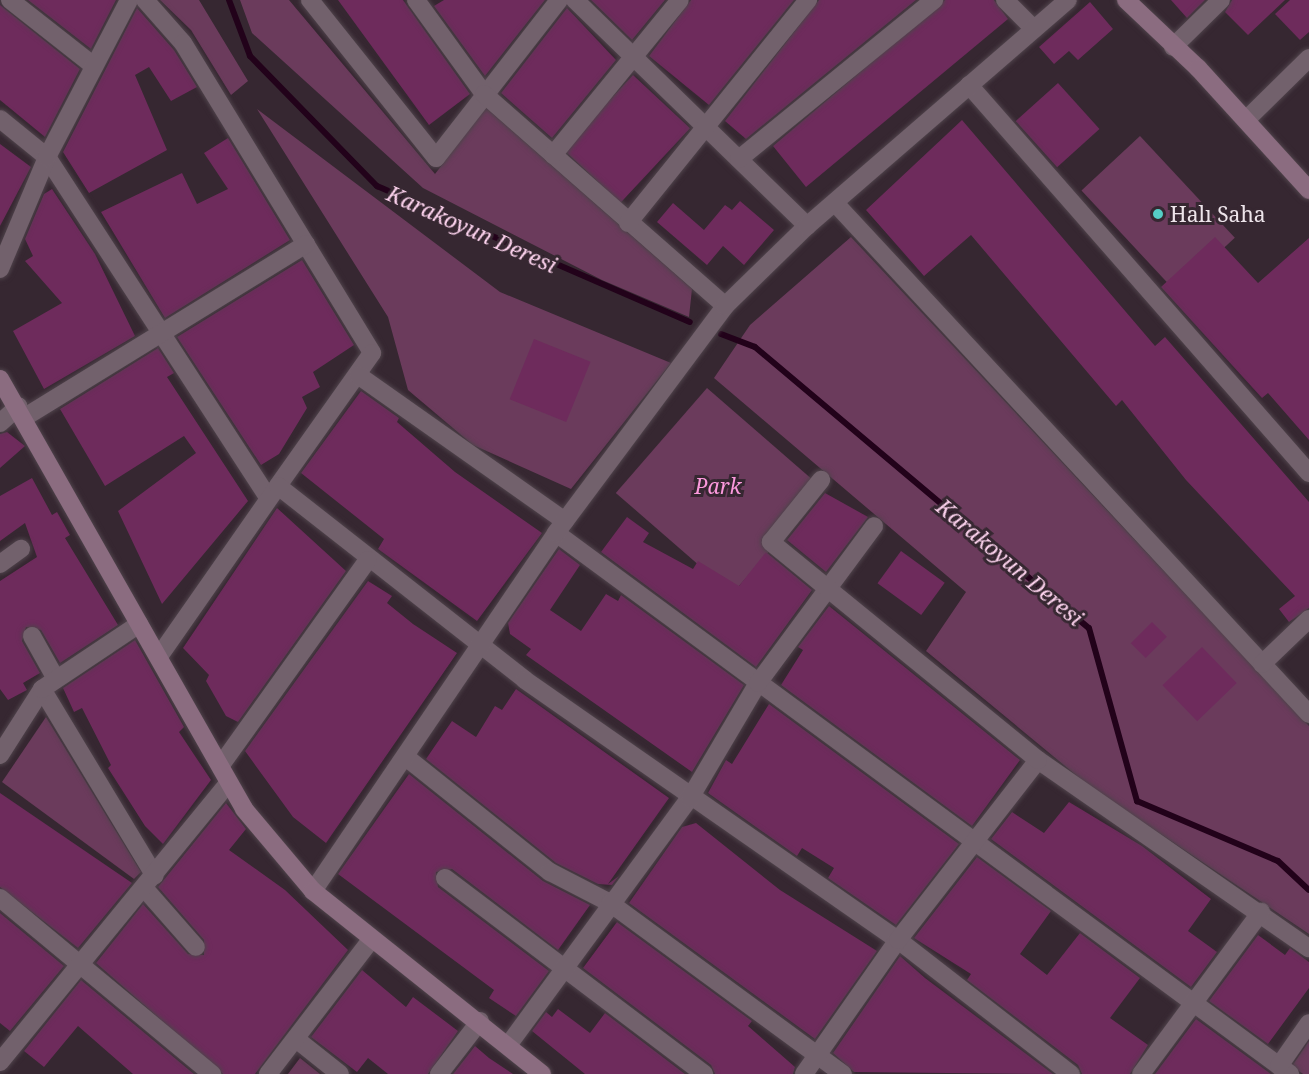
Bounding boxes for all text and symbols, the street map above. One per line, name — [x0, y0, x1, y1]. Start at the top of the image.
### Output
water label: Karakoyun Deresi — [383, 180, 561, 278]
place label: Halı Saha — [1170, 201, 1266, 227]
marker: Halı Saha — [1151, 207, 1165, 221]
park label: Park — [695, 473, 741, 499]
water label: Karakoyun Deresi — [931, 493, 1089, 631]

